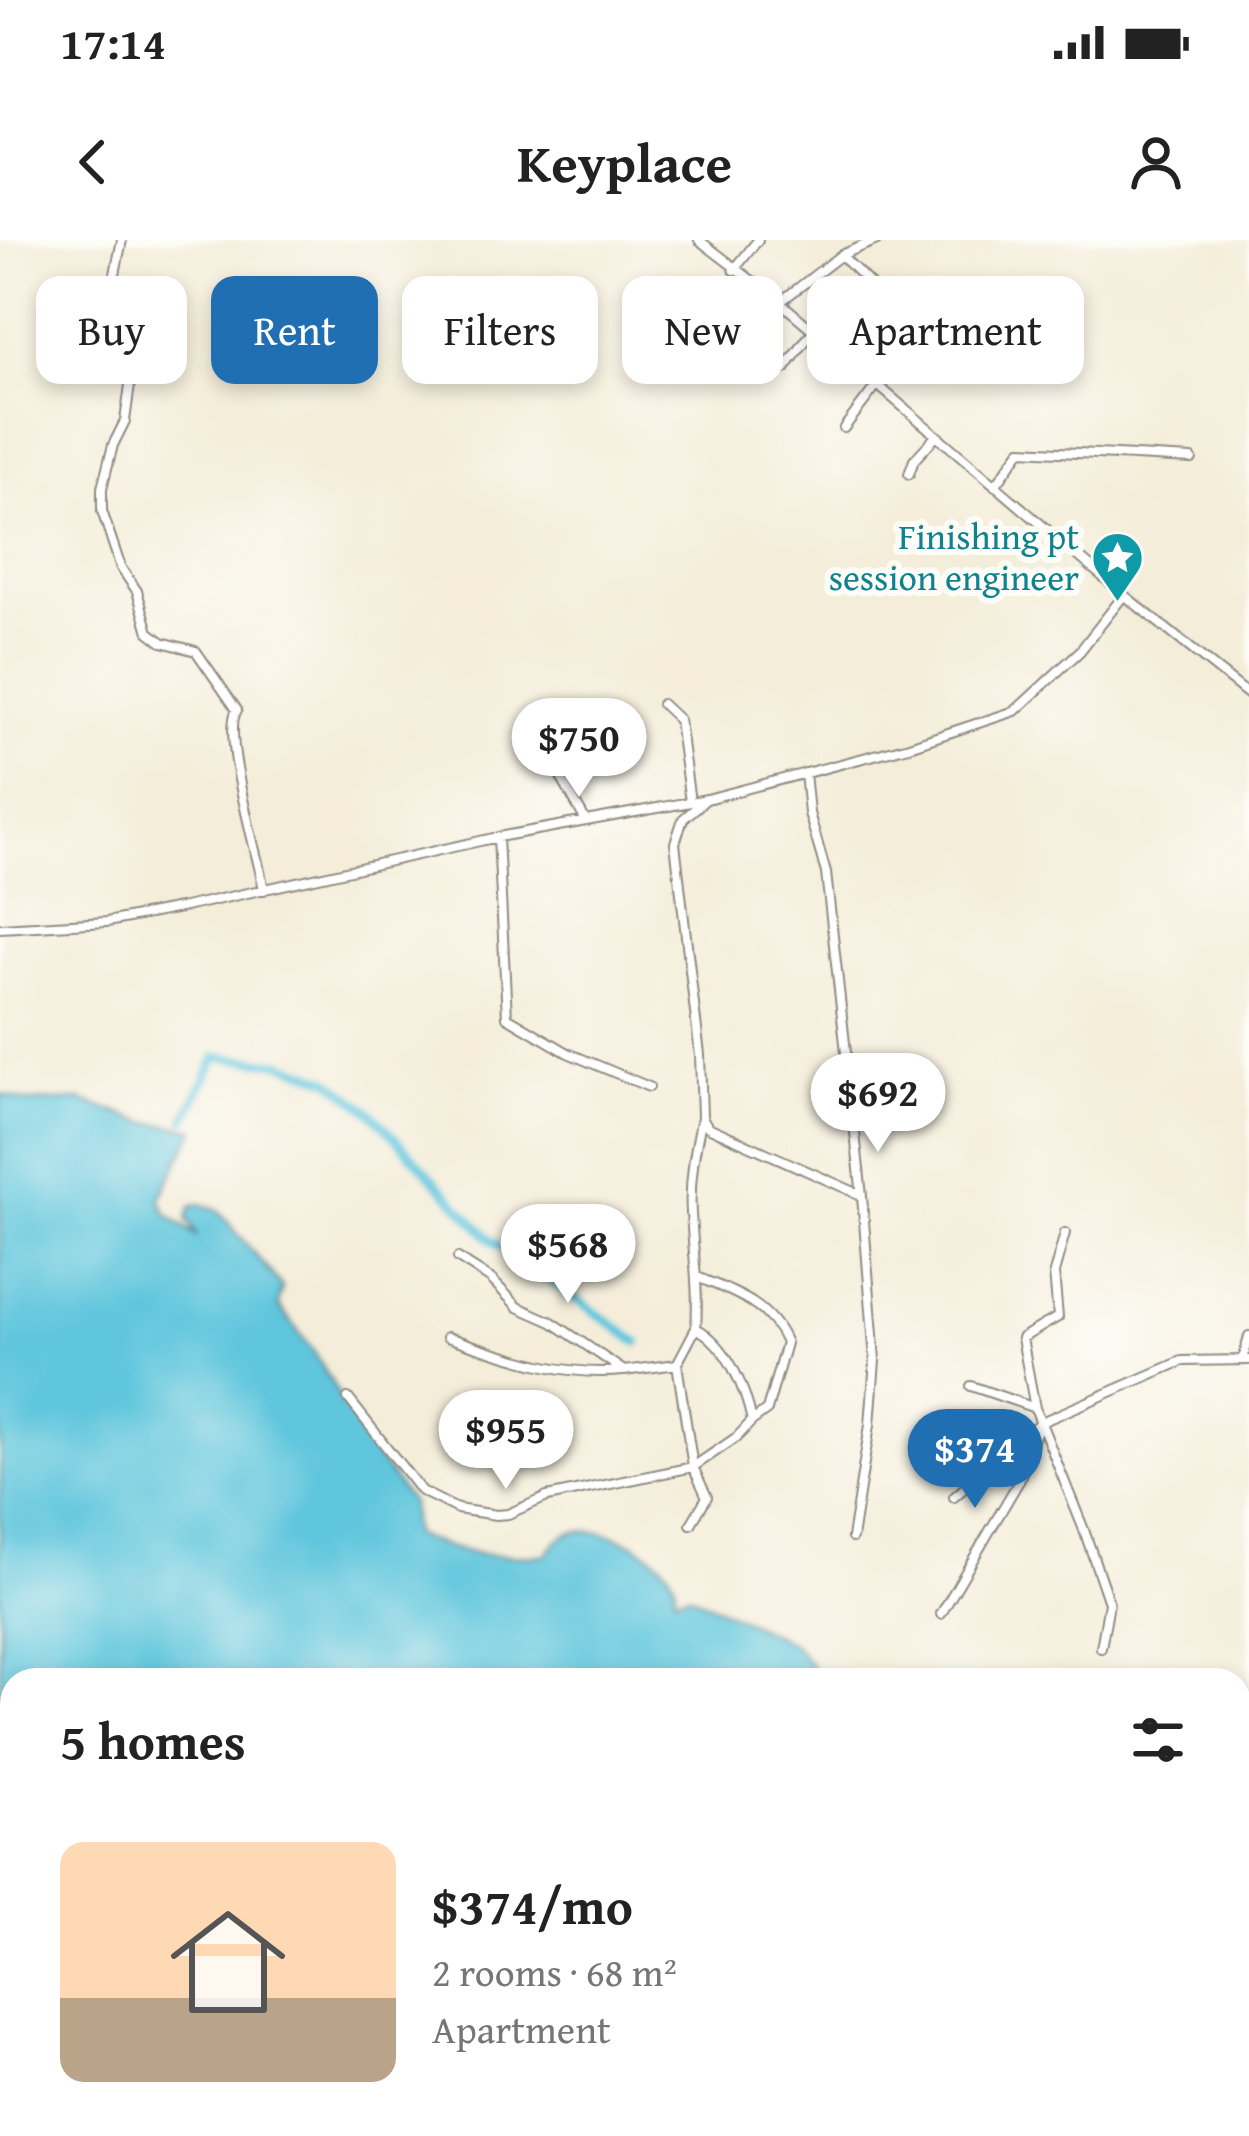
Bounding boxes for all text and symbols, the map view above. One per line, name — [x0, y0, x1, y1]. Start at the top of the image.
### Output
text: 17:14 — [60, 10, 166, 75]
text: Keyplace — [517, 123, 732, 202]
icon: back — [60, 129, 126, 195]
icon: person — [1123, 129, 1189, 195]
chip: Buy — [36, 276, 187, 384]
chip: Rent — [211, 276, 378, 384]
chip: Filters — [402, 276, 598, 384]
chip: New — [622, 276, 783, 384]
chip: Apartment — [807, 276, 1084, 384]
place label: Finishing pt session engineer — [829, 509, 1079, 603]
place icon: Finishing pt session engineer — [1090, 529, 1146, 603]
pin: $750 — [508, 698, 650, 800]
text: $750 — [539, 708, 619, 765]
pin: $692 — [807, 1053, 949, 1155]
text: $692 — [838, 1063, 918, 1120]
pin: $568 — [497, 1204, 639, 1306]
text: $568 — [528, 1214, 608, 1271]
pin: $955 — [435, 1390, 577, 1492]
text: $955 — [466, 1400, 546, 1457]
pin: $374 — [904, 1409, 1046, 1511]
text: $374 — [935, 1419, 1015, 1476]
text: 5 homes — [60, 1703, 246, 1778]
icon: filters — [1125, 1707, 1191, 1773]
text: $374/mo — [432, 1868, 633, 1943]
icon: home — [156, 1890, 300, 2034]
text: 2 rooms · 68 m² — [432, 1943, 677, 2000]
text: Apartment — [432, 2000, 611, 2057]

